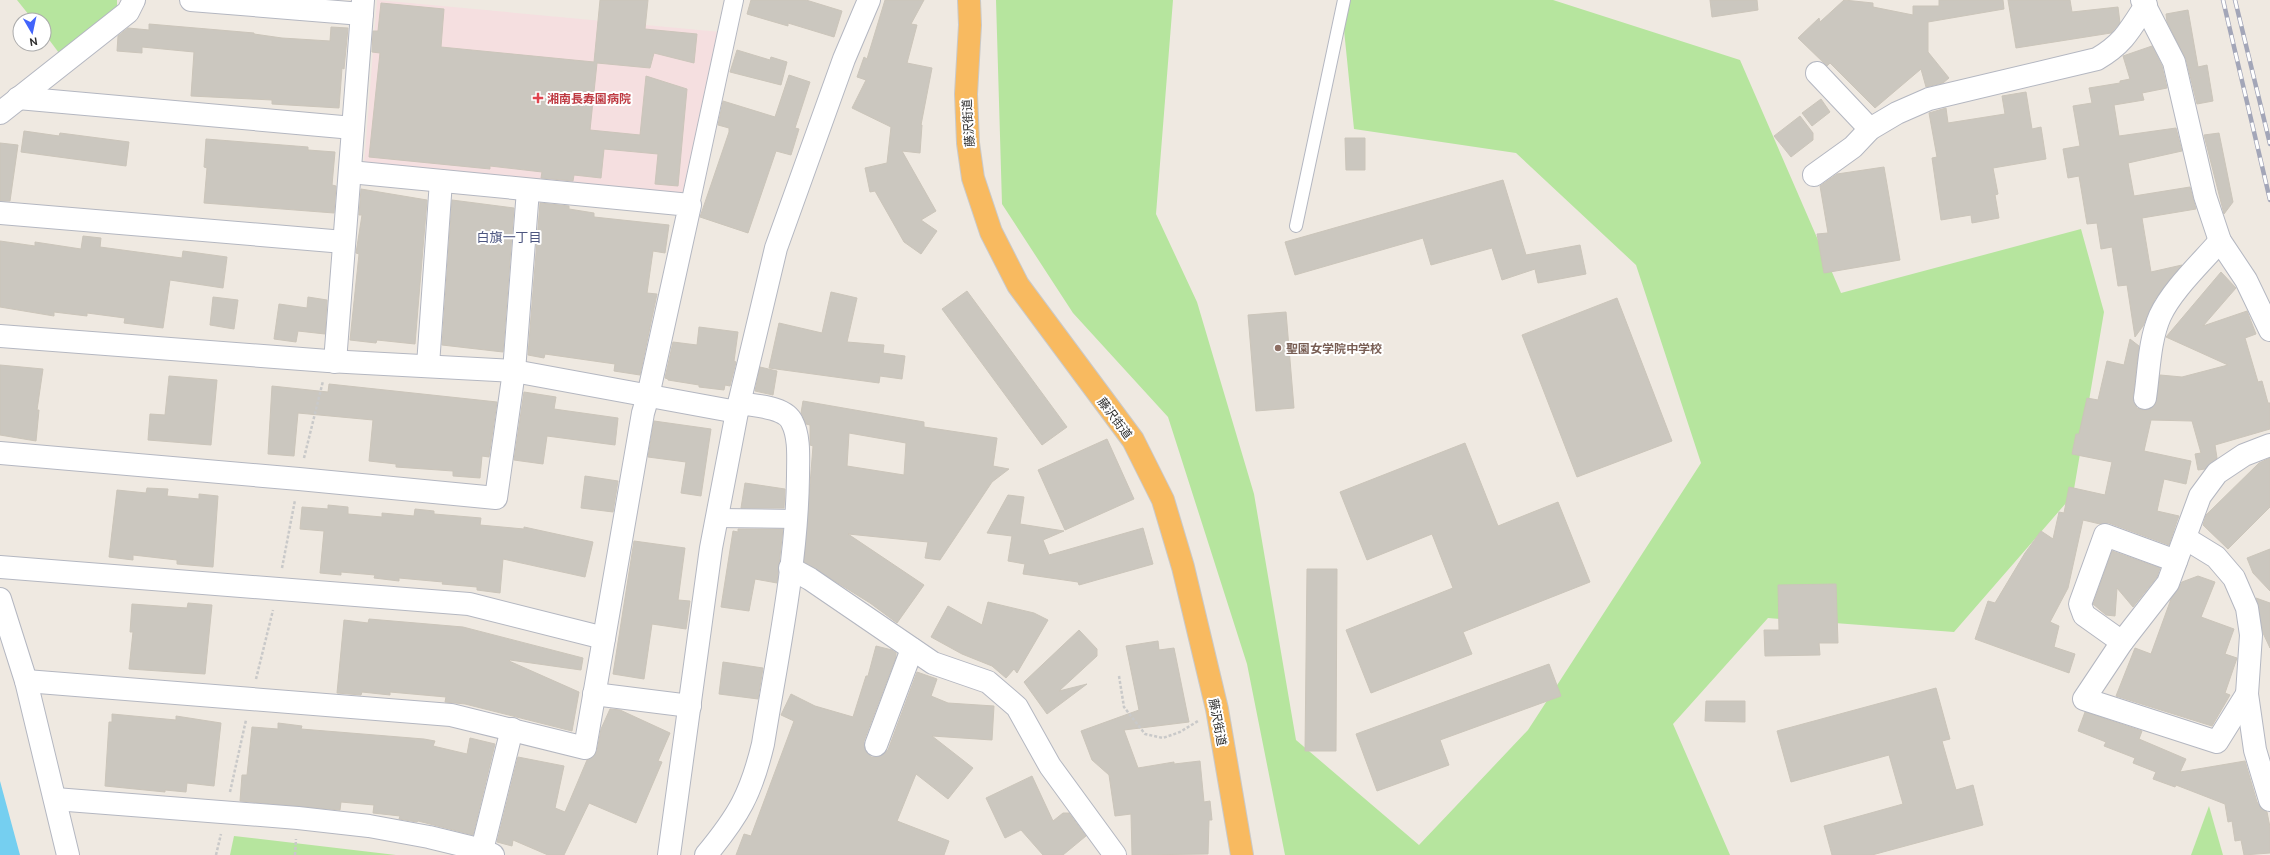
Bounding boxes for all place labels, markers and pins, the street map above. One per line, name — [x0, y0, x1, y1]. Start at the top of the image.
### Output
marker: 湘南長寿園病院 — [532, 92, 544, 104]
place label: 湘南長寿園病院 — [547, 92, 631, 105]
place label: 聖園女学院中学校 — [1286, 342, 1382, 355]
marker: 聖園女学院中学校 — [1273, 343, 1283, 353]

